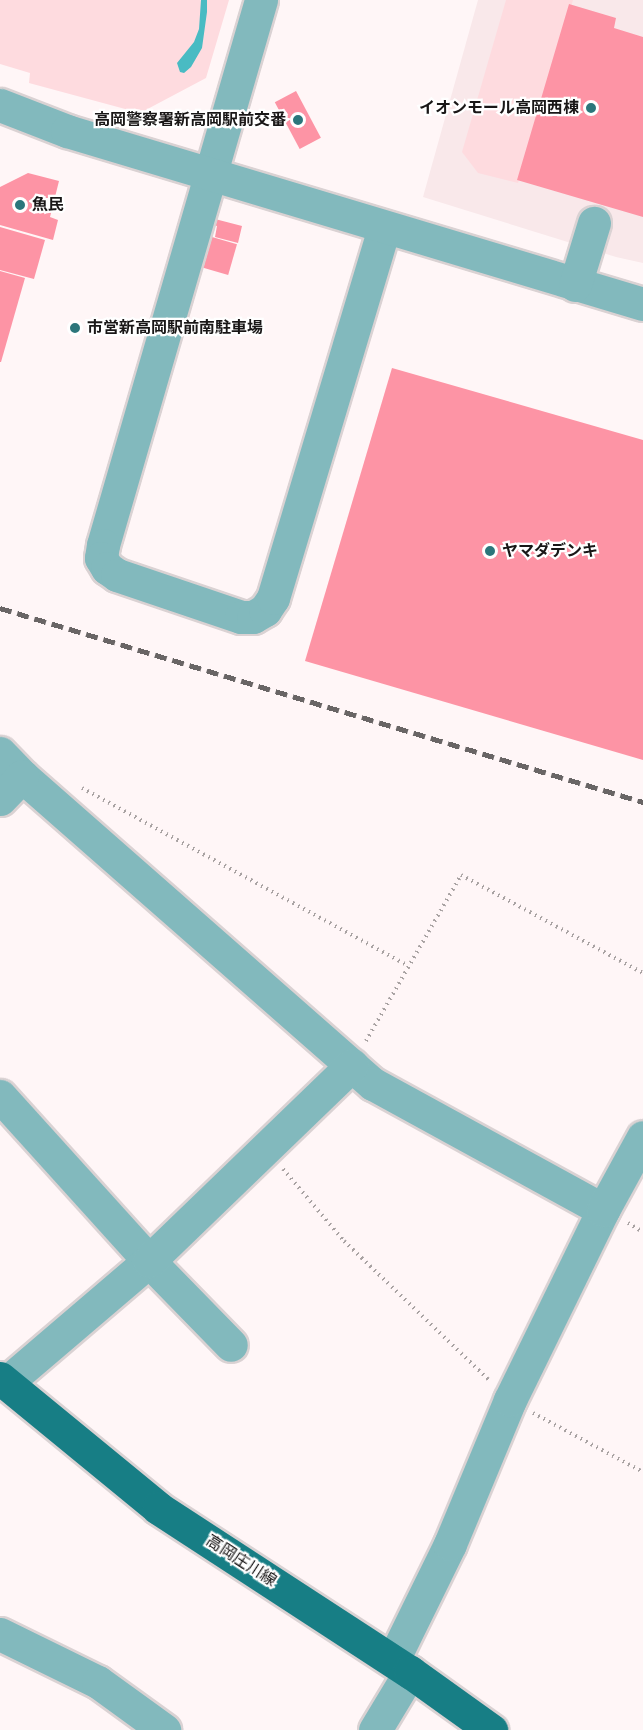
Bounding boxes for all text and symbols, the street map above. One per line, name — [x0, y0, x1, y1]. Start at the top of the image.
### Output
place label: イオンモール高岡西棟 — [419, 98, 579, 118]
marker: イオンモール高岡西棟 — [584, 101, 598, 115]
place label: 高岡警察署新高岡駅前交番 — [94, 110, 286, 130]
marker: 高岡警察署新高岡駅前交番 — [291, 113, 305, 127]
place label: 魚民 — [32, 195, 64, 215]
marker: 魚民 — [13, 198, 27, 212]
place label: 市営新高岡駅前南駐車場 — [87, 318, 263, 338]
marker: 市営新高岡駅前南駐車場 — [68, 321, 82, 335]
place label: ヤマダデンキ — [502, 541, 598, 561]
marker: ヤマダデンキ — [483, 544, 497, 558]
street label: 高岡庄川線 — [202, 1531, 280, 1591]

